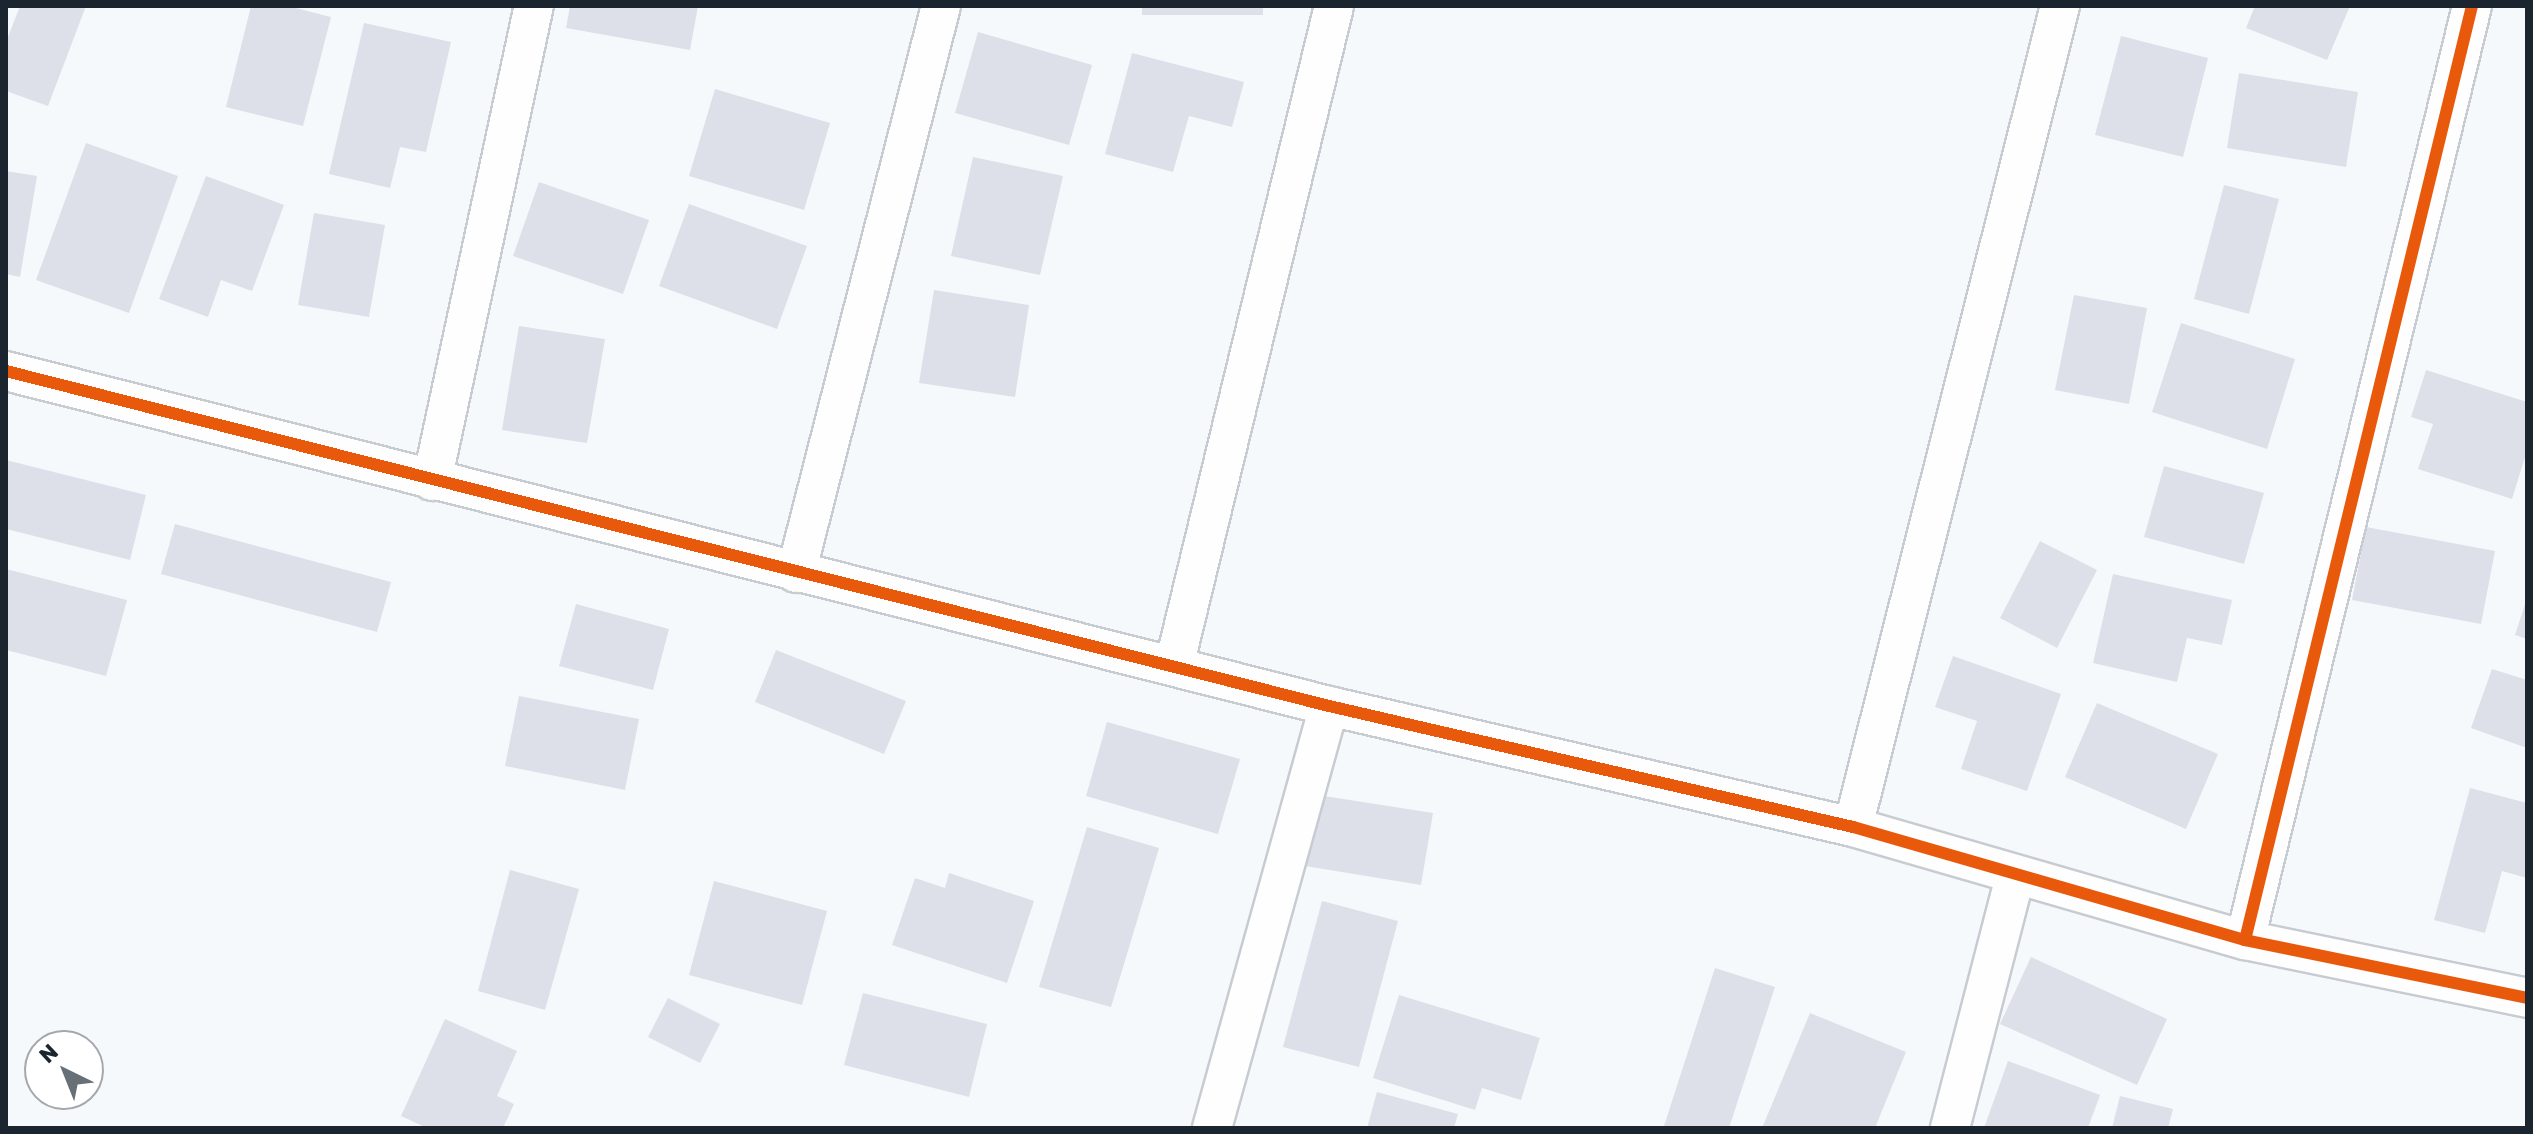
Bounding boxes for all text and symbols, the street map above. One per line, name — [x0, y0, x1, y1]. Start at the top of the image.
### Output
north arrow — [24, 1030, 104, 1110]
text: N — [34, 1038, 64, 1069]

